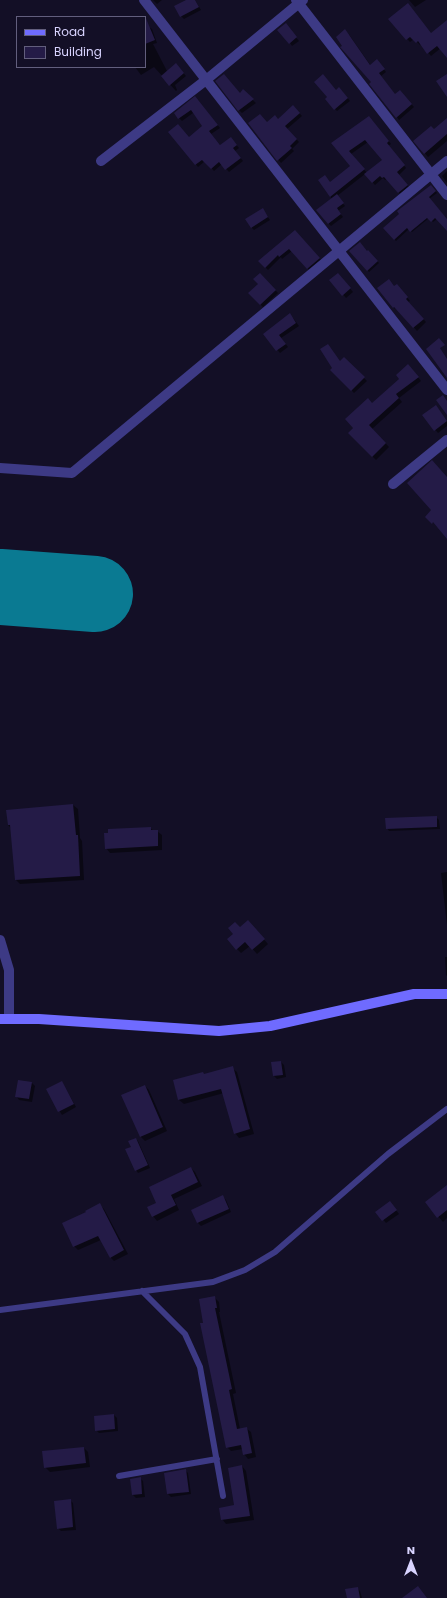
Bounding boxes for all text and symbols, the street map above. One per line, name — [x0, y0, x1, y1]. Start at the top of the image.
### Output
legend — [16, 16, 146, 68]
text: Road — [54, 23, 85, 40]
text: Building — [54, 43, 102, 60]
north arrow — [391, 1542, 431, 1582]
text: N — [407, 1542, 415, 1558]

